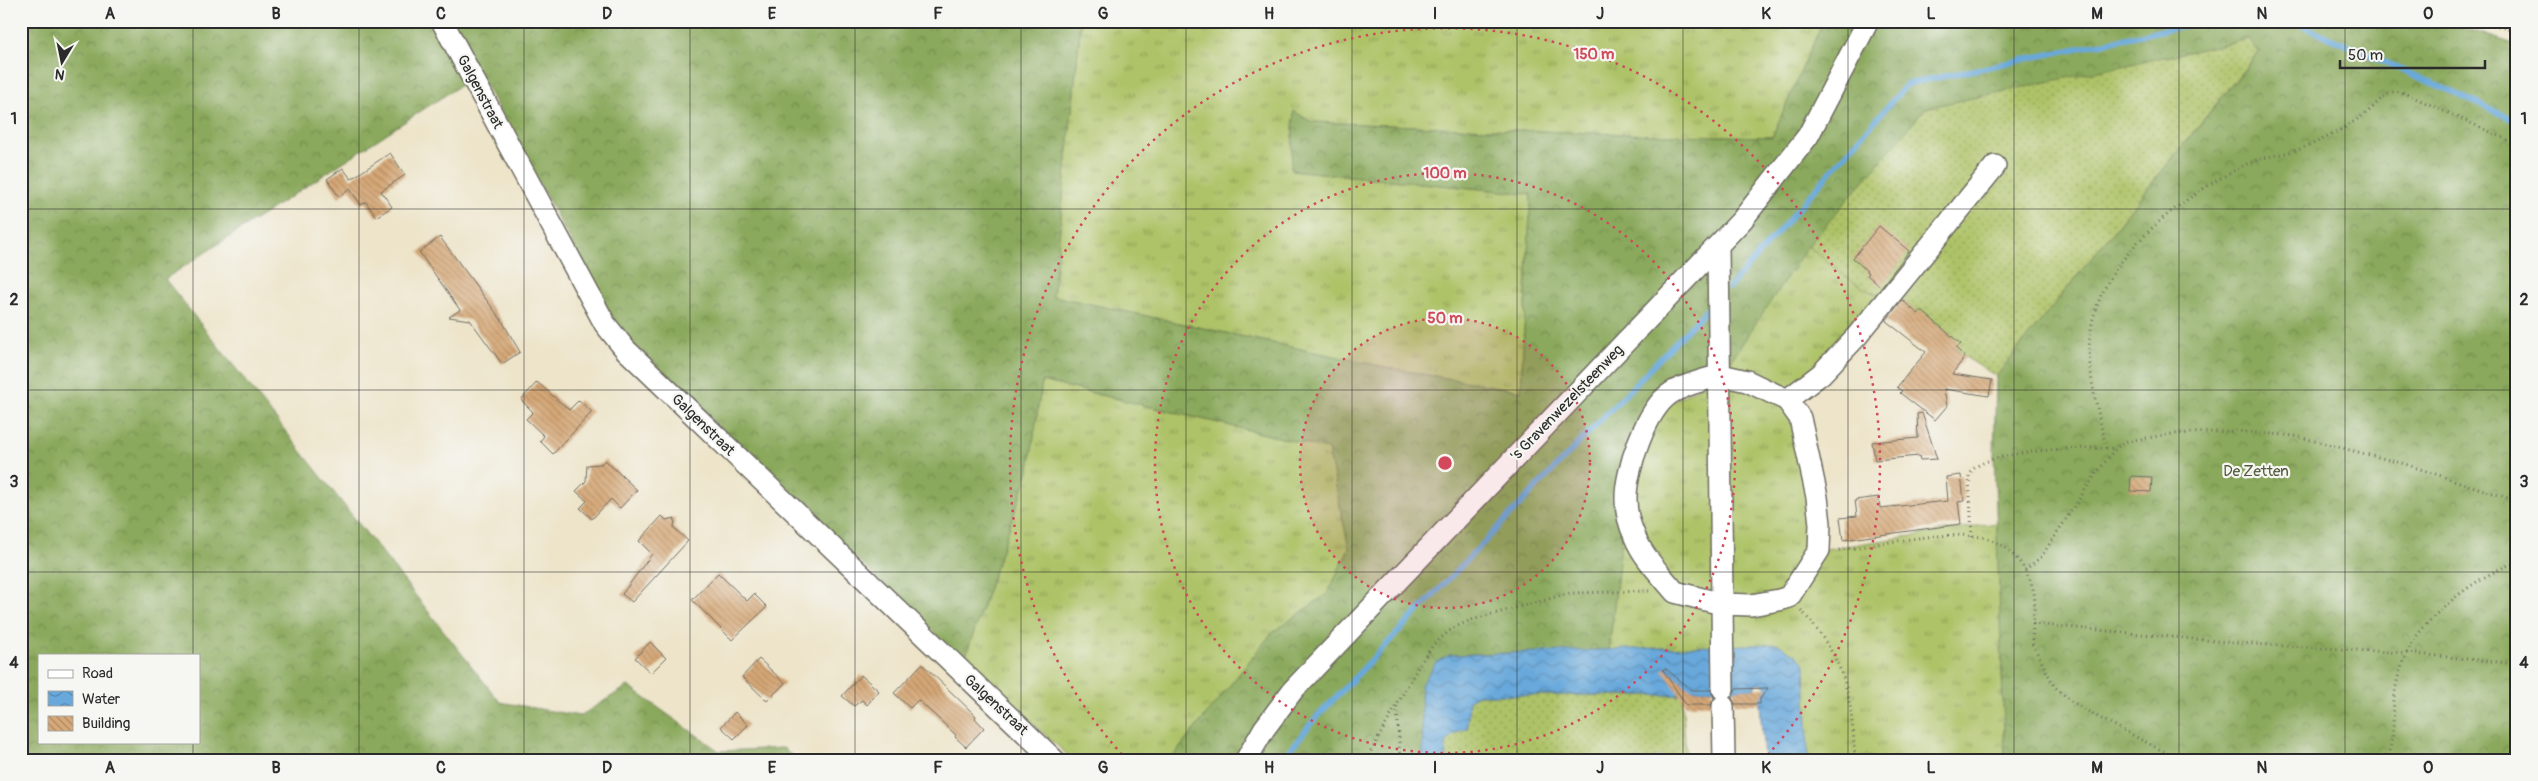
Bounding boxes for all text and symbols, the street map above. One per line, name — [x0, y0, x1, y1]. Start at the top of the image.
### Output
text: A — [105, 4, 116, 24]
text: B — [271, 4, 281, 24]
text: C — [436, 4, 446, 24]
text: D — [602, 4, 612, 24]
text: E — [768, 4, 777, 24]
text: F — [933, 4, 943, 24]
text: G — [1098, 4, 1109, 24]
text: H — [1264, 4, 1274, 24]
text: I — [1433, 4, 1437, 24]
text: J — [1596, 4, 1604, 24]
text: K — [1761, 4, 1771, 24]
text: L — [1926, 4, 1936, 24]
text: M — [2091, 4, 2103, 24]
text: N — [2257, 4, 2268, 24]
text: O — [2423, 4, 2433, 24]
north arrow — [38, 38, 88, 88]
scale bar — [2340, 38, 2486, 70]
text: 150 m — [1574, 45, 1614, 64]
text: 50 m — [2348, 46, 2383, 65]
street label: Galgenstraat — [453, 52, 508, 133]
text: N — [54, 65, 66, 84]
text: 1 — [11, 109, 17, 129]
text: 1 — [2521, 109, 2527, 129]
text: 100 m — [1424, 164, 1466, 183]
text: 2 — [10, 290, 19, 310]
text: 2 — [2520, 290, 2529, 310]
text: 50 m — [1428, 309, 1462, 328]
street label: 's Gravenwezelsteenweg — [1506, 341, 1628, 465]
street label: Galgenstraat — [667, 390, 739, 461]
centre of rings — [1436, 454, 1454, 472]
park label: De Zetten — [2223, 462, 2289, 481]
text: 3 — [10, 472, 19, 492]
text: 3 — [2520, 472, 2529, 492]
text: 4 — [9, 653, 19, 673]
text: 4 — [2519, 653, 2529, 673]
legend — [38, 654, 200, 744]
text: Road — [82, 664, 113, 683]
street label: Galgenstraat — [960, 670, 1033, 740]
text: Water — [82, 690, 121, 709]
text: Building — [82, 714, 130, 733]
text: A — [105, 758, 116, 778]
text: B — [271, 758, 281, 778]
text: C — [436, 758, 446, 778]
text: D — [602, 758, 612, 778]
text: E — [768, 758, 777, 778]
text: F — [933, 758, 943, 778]
text: G — [1098, 758, 1109, 778]
text: H — [1264, 758, 1274, 778]
text: I — [1433, 758, 1437, 778]
text: J — [1596, 758, 1604, 778]
text: K — [1761, 758, 1771, 778]
text: L — [1926, 758, 1936, 778]
text: M — [2091, 758, 2103, 778]
text: N — [2257, 758, 2268, 778]
text: O — [2423, 758, 2433, 778]

